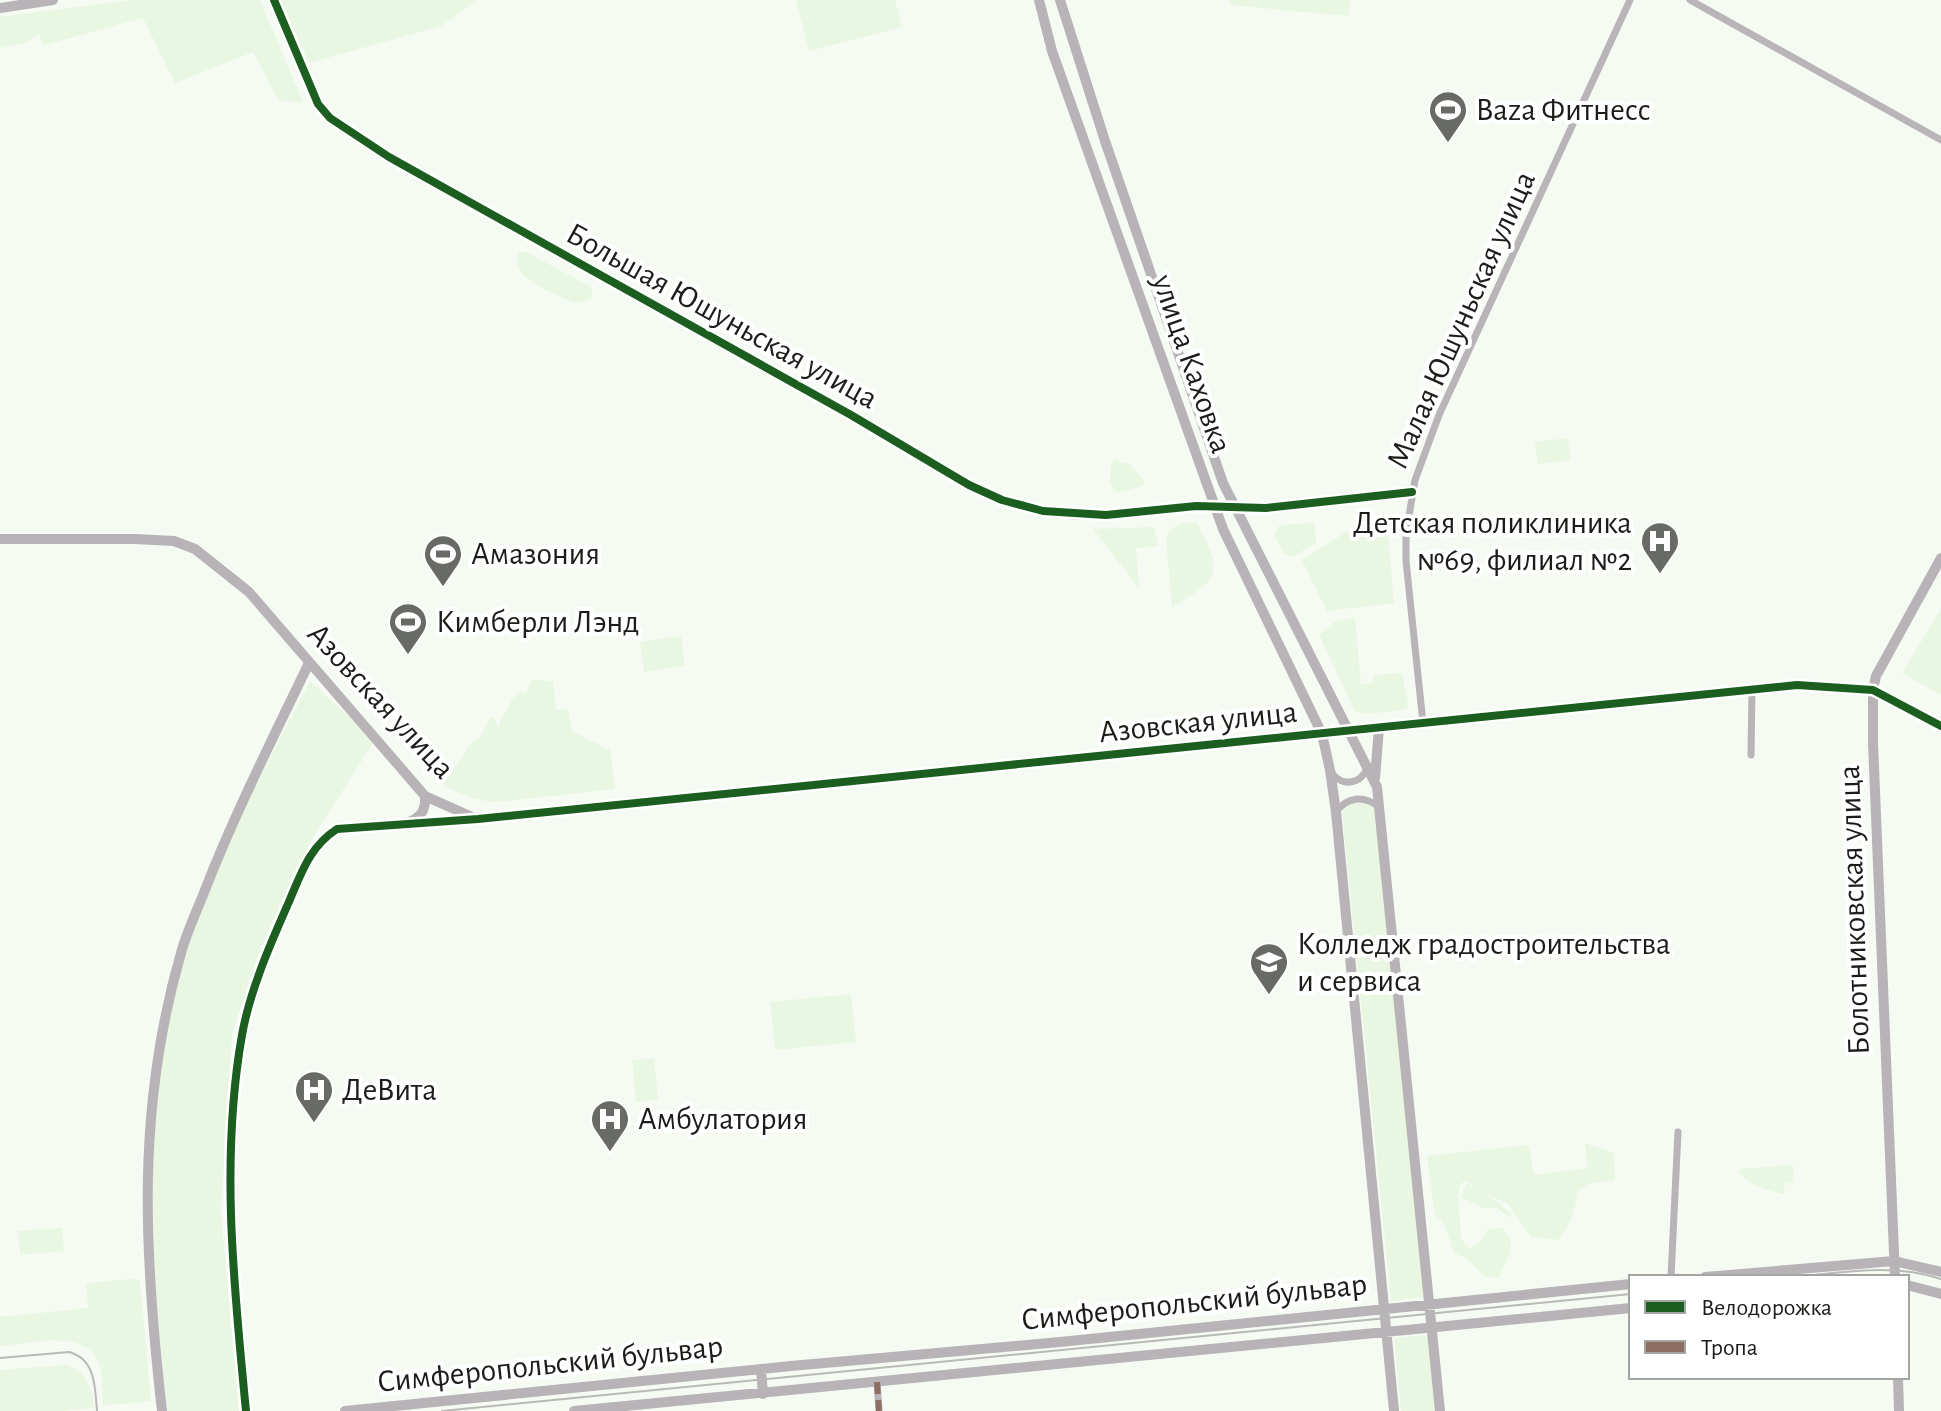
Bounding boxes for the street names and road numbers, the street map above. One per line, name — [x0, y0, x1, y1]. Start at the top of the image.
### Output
street label: Малая Юшуньская улица — [1381, 166, 1541, 474]
street label: Большая Юшуньская улица — [561, 217, 883, 415]
street label: улица Каховка — [1146, 270, 1237, 457]
street label: Азовская улица — [301, 617, 461, 785]
street label: Азовская улица — [1097, 696, 1299, 748]
street label: Болотниковская улица — [1833, 764, 1875, 1056]
street label: Симферопольский бульвар — [1019, 1268, 1369, 1336]
street label: Симферопольский бульвар — [375, 1330, 725, 1398]

